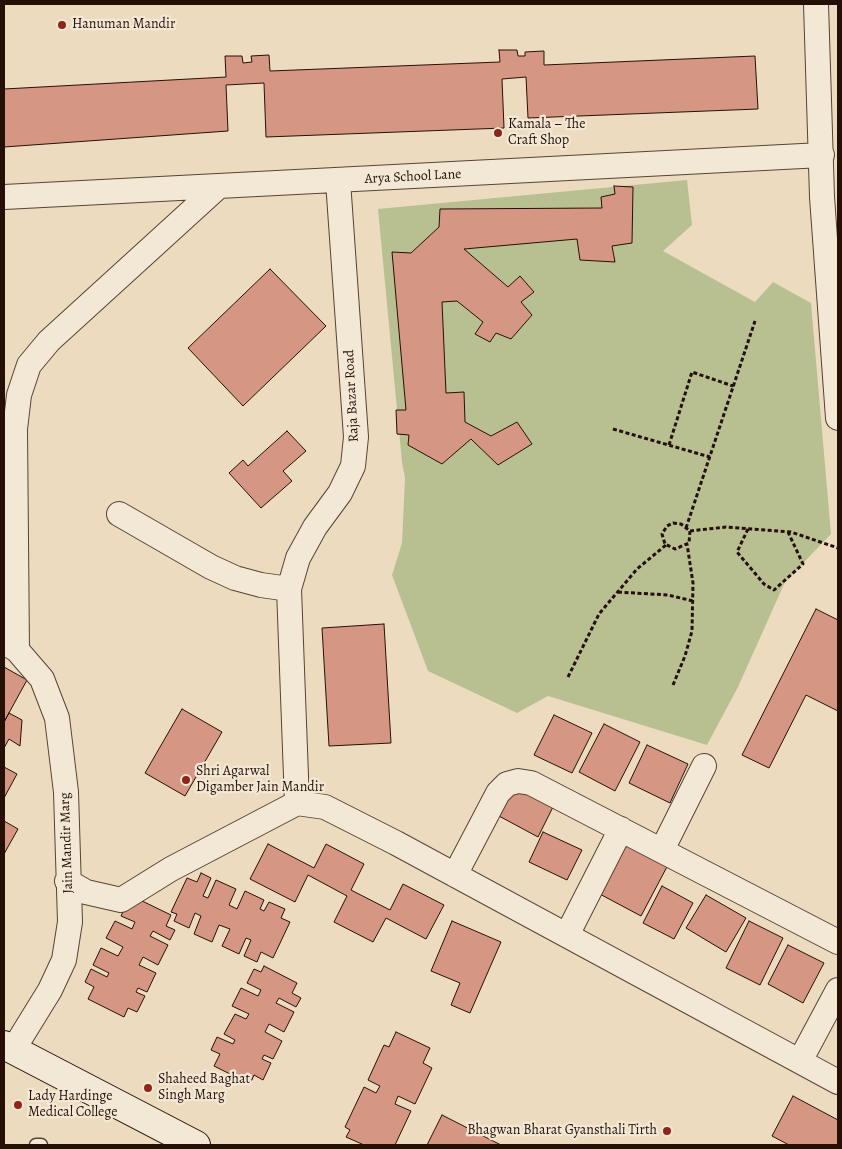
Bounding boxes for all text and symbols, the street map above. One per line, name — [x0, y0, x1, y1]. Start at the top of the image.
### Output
place label: Hanuman Mandir — [72, 17, 175, 33]
marker: Hanuman Mandir — [56, 19, 68, 31]
place label: Kamala – The Craft Shop — [508, 117, 585, 150]
marker: Kamala – The Craft Shop — [492, 127, 504, 139]
street label: Arya School Lane — [364, 166, 462, 188]
street label: Raja Bazar Road — [341, 349, 363, 443]
place label: Shri Agarwal Digamber Jain Mandir — [196, 764, 324, 796]
marker: Shri Agarwal Digamber Jain Mandir — [180, 774, 192, 786]
street label: Jain Mandir Marg — [57, 792, 77, 894]
place label: Shaheed Baghat Singh Marg — [158, 1072, 250, 1104]
marker: Shaheed Baghat Singh Marg — [142, 1082, 154, 1094]
place label: Lady Hardinge Medical College — [28, 1089, 118, 1122]
marker: Lady Hardinge Medical College — [12, 1099, 24, 1111]
place label: Bhagwan Bharat Gyansthali Tirth — [467, 1123, 657, 1139]
marker: Bhagwan Bharat Gyansthali Tirth — [661, 1125, 673, 1137]

